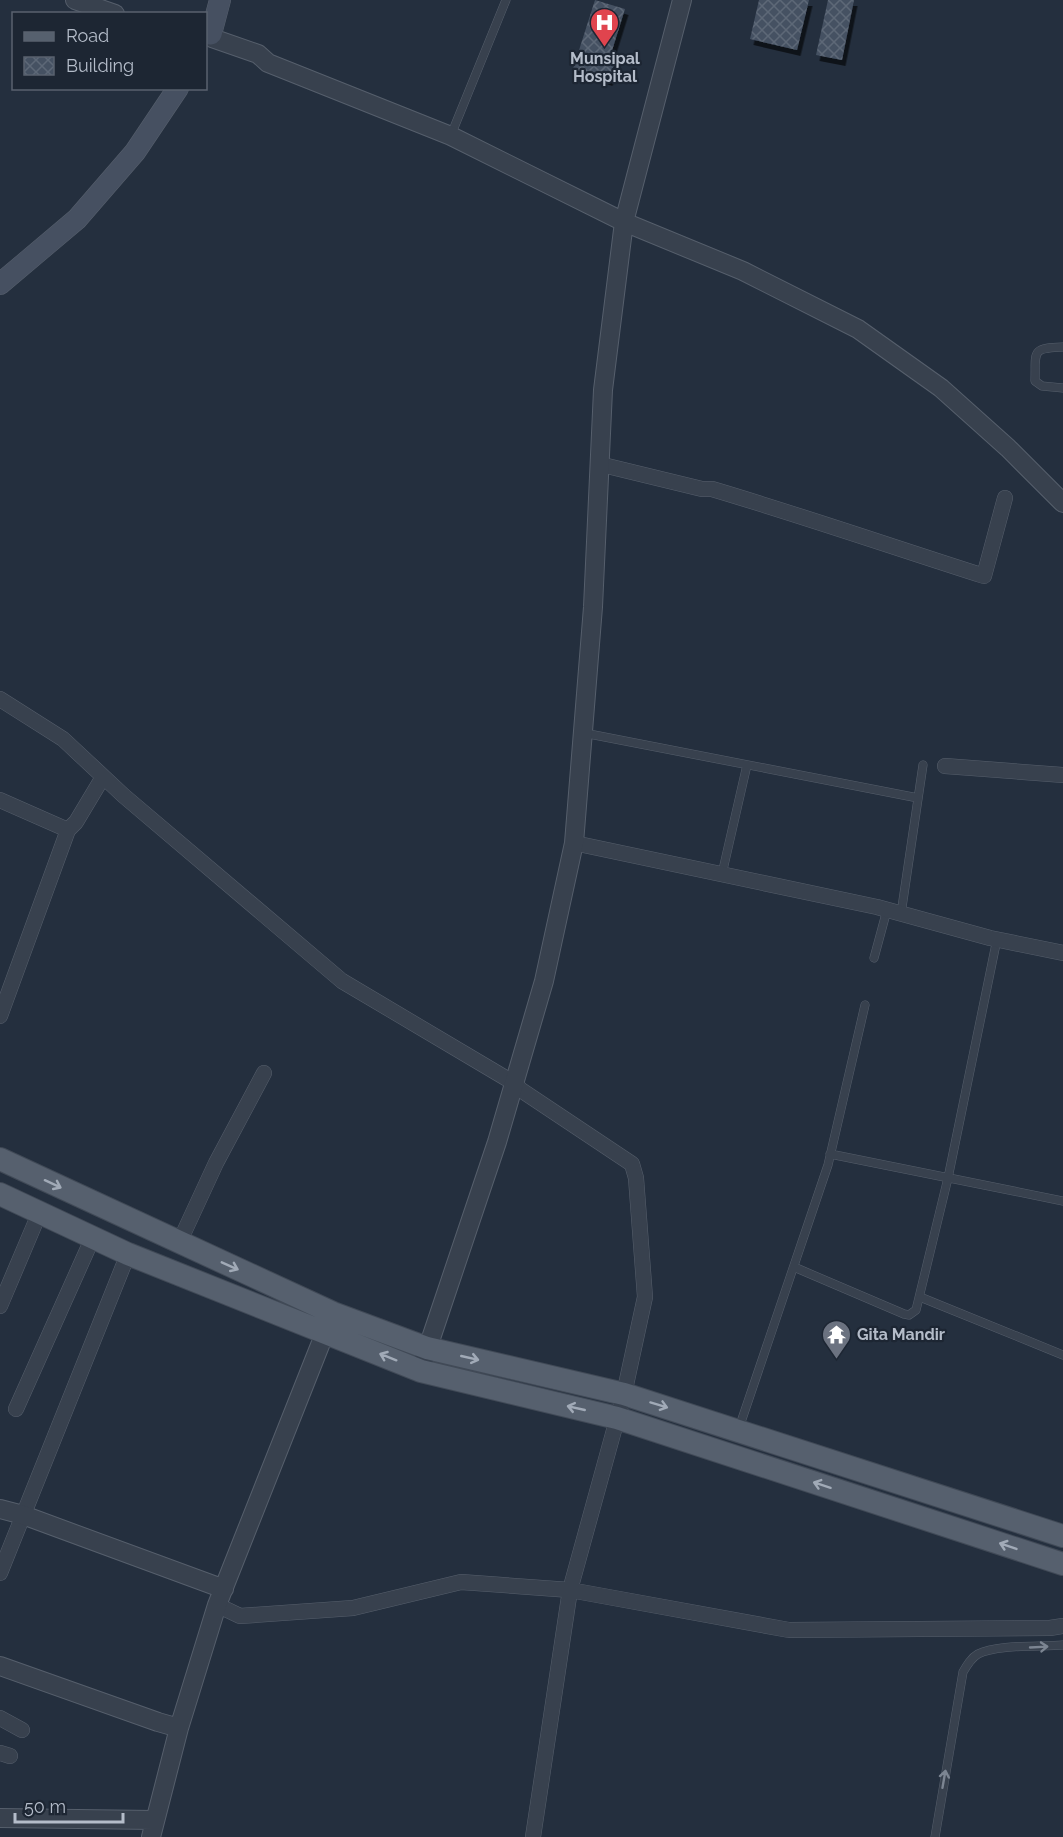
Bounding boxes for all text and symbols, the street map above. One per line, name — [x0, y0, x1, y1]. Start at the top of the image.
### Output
hospital icon: Munsipal Hospital — [589, 7, 621, 49]
legend — [12, 12, 207, 90]
text: Road — [66, 25, 109, 46]
place label: Munsipal Hospital — [570, 49, 641, 86]
text: Building — [66, 55, 134, 76]
one-way arrow — [43, 1179, 61, 1190]
one-way arrow — [220, 1261, 238, 1272]
temple icon: Gita Mandir — [820, 1318, 852, 1360]
place label: Gita Mandir — [857, 1325, 945, 1344]
one-way arrow — [380, 1351, 398, 1362]
one-way arrow — [460, 1353, 479, 1365]
one-way arrow — [649, 1400, 668, 1411]
one-way arrow — [567, 1402, 586, 1413]
one-way arrow — [813, 1479, 832, 1490]
one-way arrow — [999, 1539, 1018, 1550]
one-way arrow — [1029, 1641, 1049, 1652]
one-way arrow — [939, 1770, 950, 1790]
scale bar — [15, 1786, 123, 1824]
text: 50 m — [24, 1796, 66, 1817]

